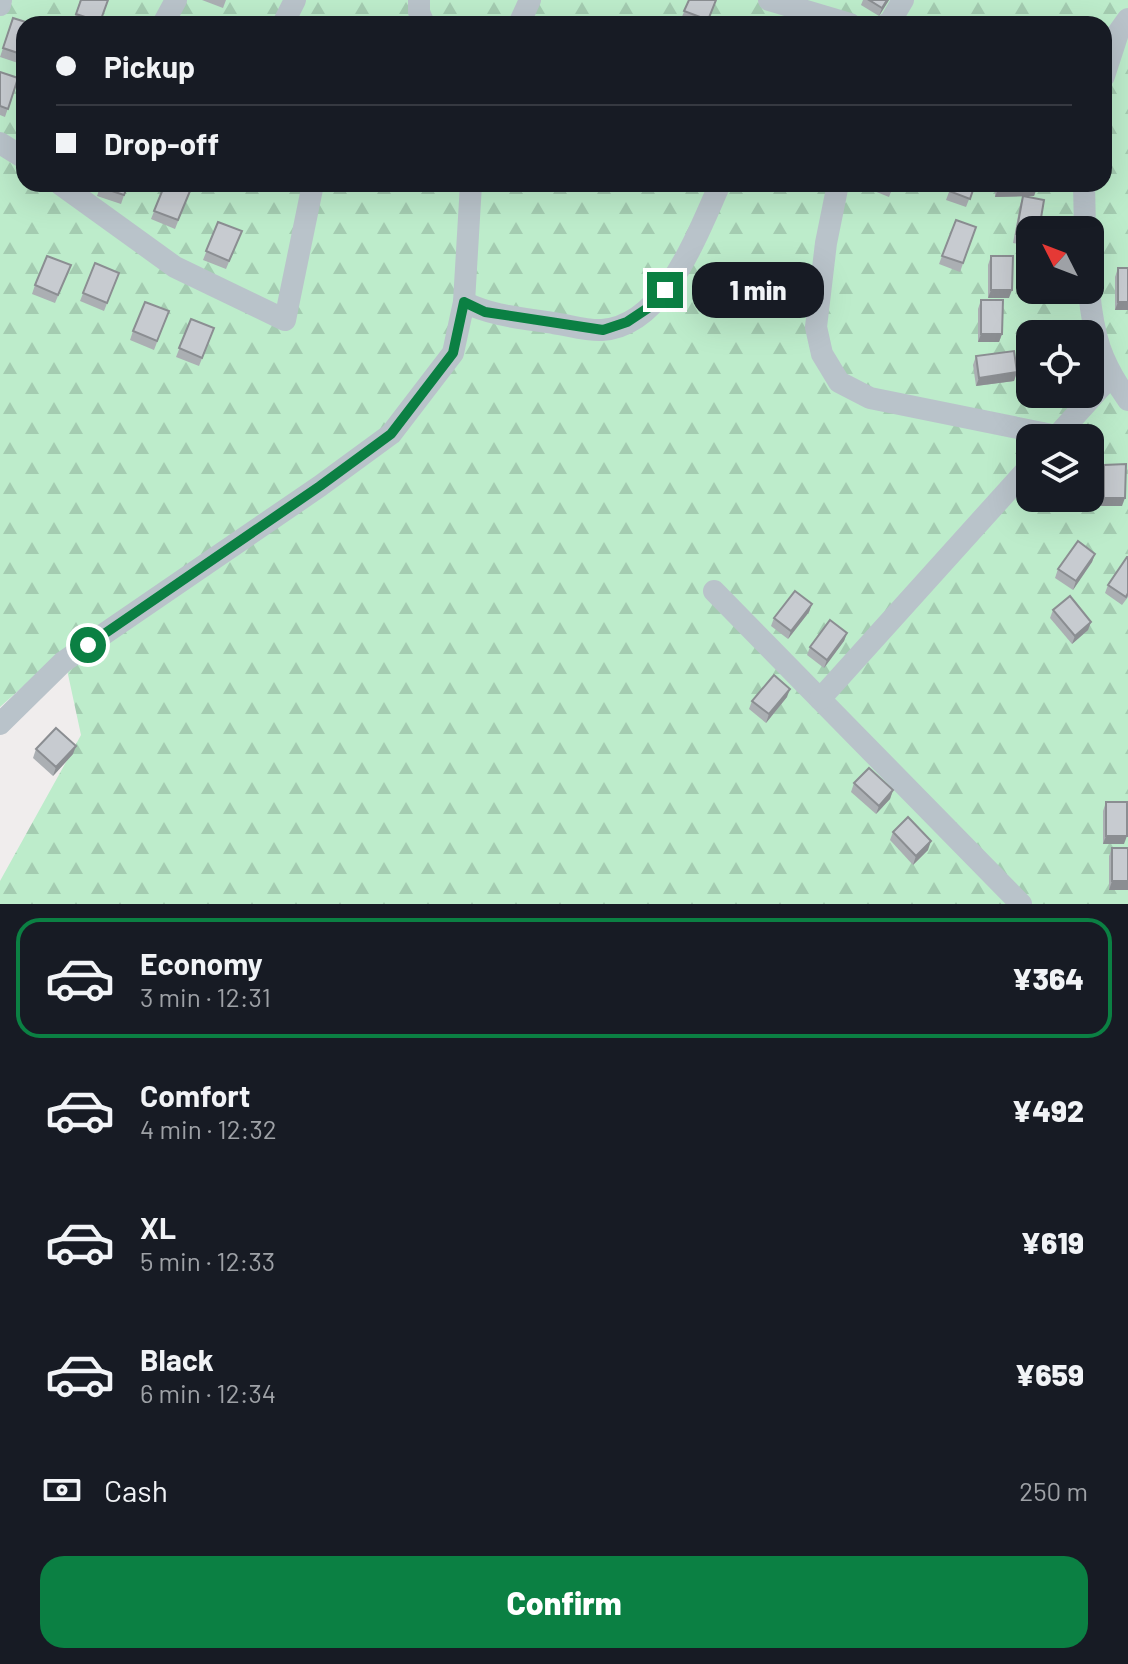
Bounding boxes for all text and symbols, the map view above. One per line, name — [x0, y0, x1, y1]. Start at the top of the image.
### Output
text: Pickup — [104, 48, 195, 84]
text: Drop-off — [104, 125, 219, 161]
north arrow — [1016, 216, 1104, 304]
map controls — [1016, 216, 1104, 512]
callout: 1 min — [693, 262, 825, 318]
route end — [647, 272, 683, 308]
text: 1 min — [729, 274, 787, 305]
button: locate — [1016, 320, 1104, 408]
button: layers — [1016, 424, 1104, 512]
route start — [70, 627, 106, 663]
icon: car — [44, 942, 116, 1014]
text: Economy — [140, 945, 263, 981]
text: ¥364 — [1012, 960, 1084, 996]
text: 3 min · 12:31 — [140, 981, 271, 1012]
icon: car — [44, 1074, 116, 1146]
text: Comfort — [140, 1077, 250, 1113]
text: ¥492 — [1012, 1092, 1084, 1128]
text: 4 min · 12:32 — [140, 1113, 277, 1144]
icon: car — [44, 1206, 116, 1278]
text: XL — [140, 1209, 176, 1245]
text: ¥619 — [1021, 1224, 1084, 1260]
text: 5 min · 12:33 — [140, 1245, 275, 1276]
icon: car — [44, 1338, 116, 1410]
text: Black — [140, 1341, 214, 1377]
text: ¥659 — [1015, 1356, 1084, 1392]
text: 6 min · 12:34 — [140, 1377, 276, 1408]
icon: cash — [40, 1468, 84, 1512]
text: Cash — [104, 1472, 168, 1508]
text: 250 m — [1019, 1475, 1088, 1506]
button: Confirm — [40, 1556, 1088, 1648]

